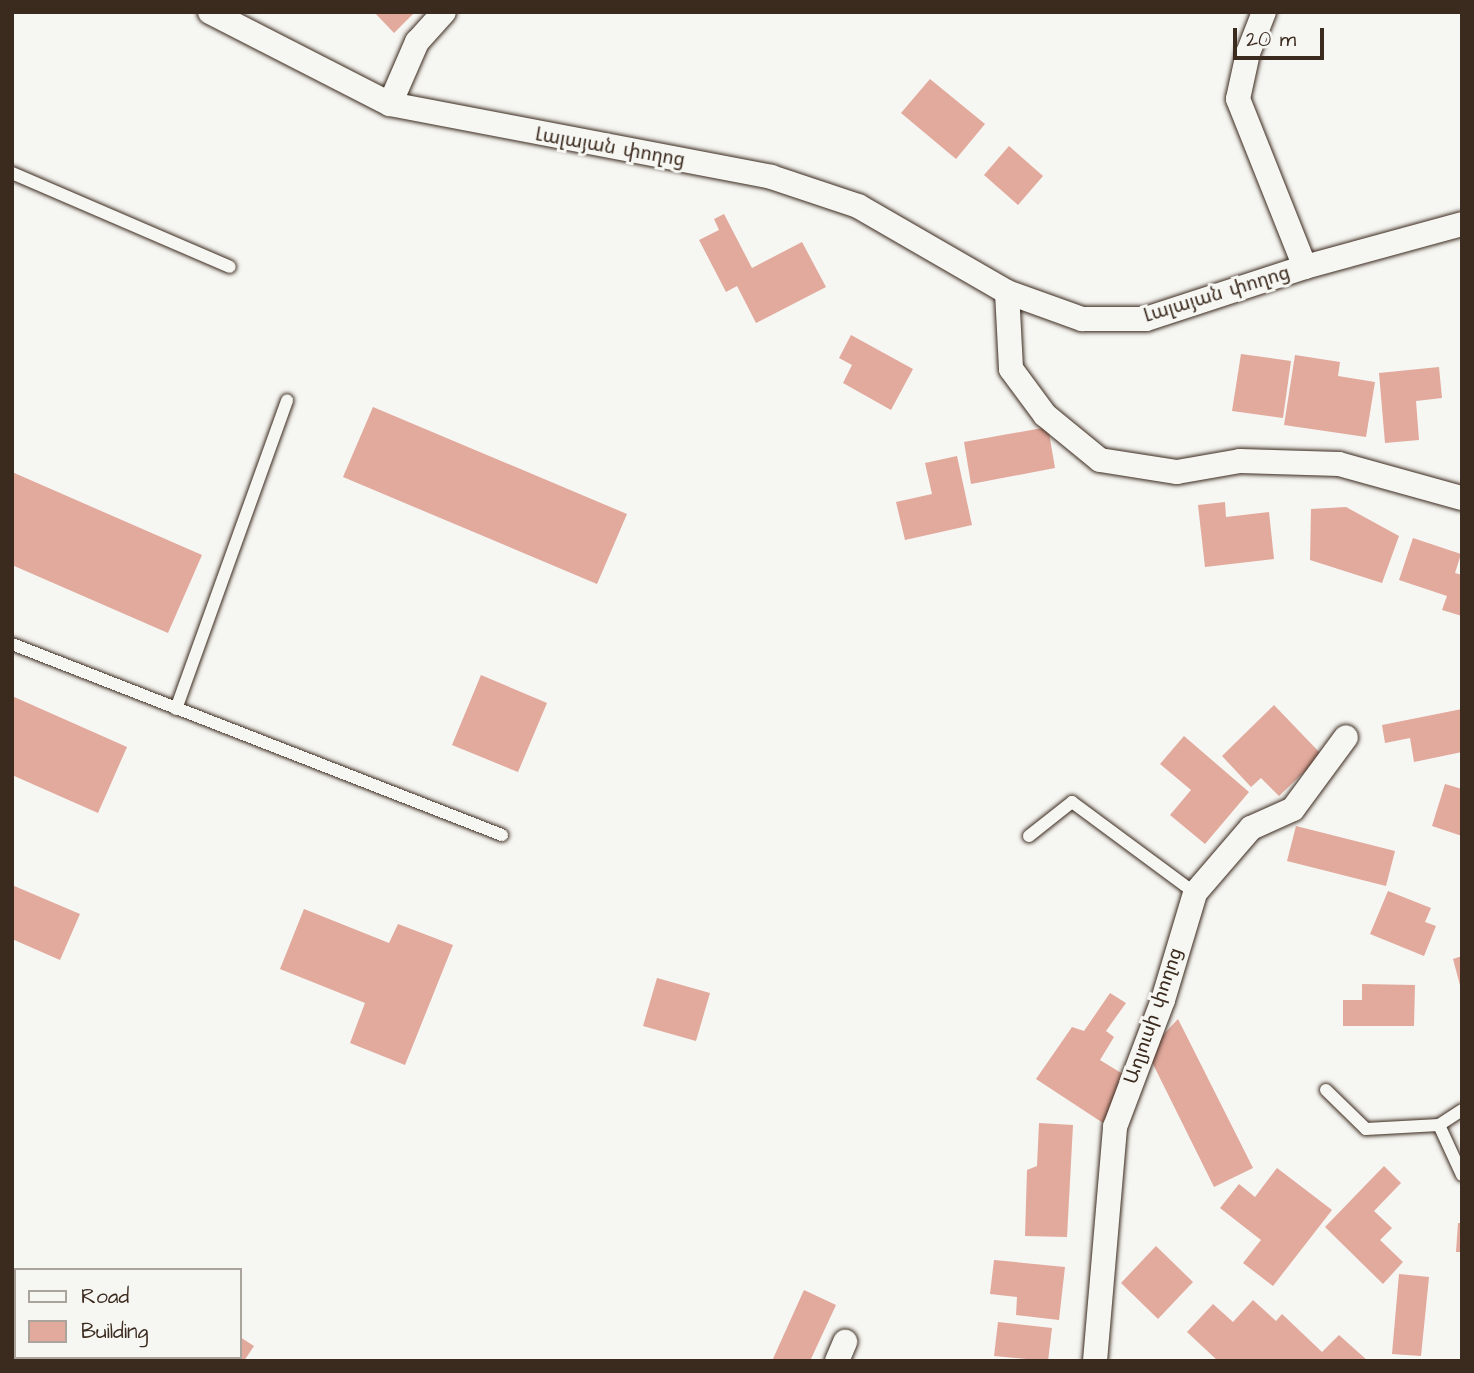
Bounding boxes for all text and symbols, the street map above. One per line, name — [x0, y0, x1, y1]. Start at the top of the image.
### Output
scale bar — [1236, 14, 1327, 58]
text: 20 m — [1246, 25, 1296, 54]
street label: Լալայան փողոց — [533, 124, 687, 172]
street label: Լալայան փողոց — [1141, 262, 1293, 328]
street label: Աղյուսի փողոց — [1120, 945, 1188, 1087]
legend — [14, 1268, 242, 1359]
text: Road — [81, 1282, 129, 1311]
text: Building — [81, 1317, 148, 1346]

